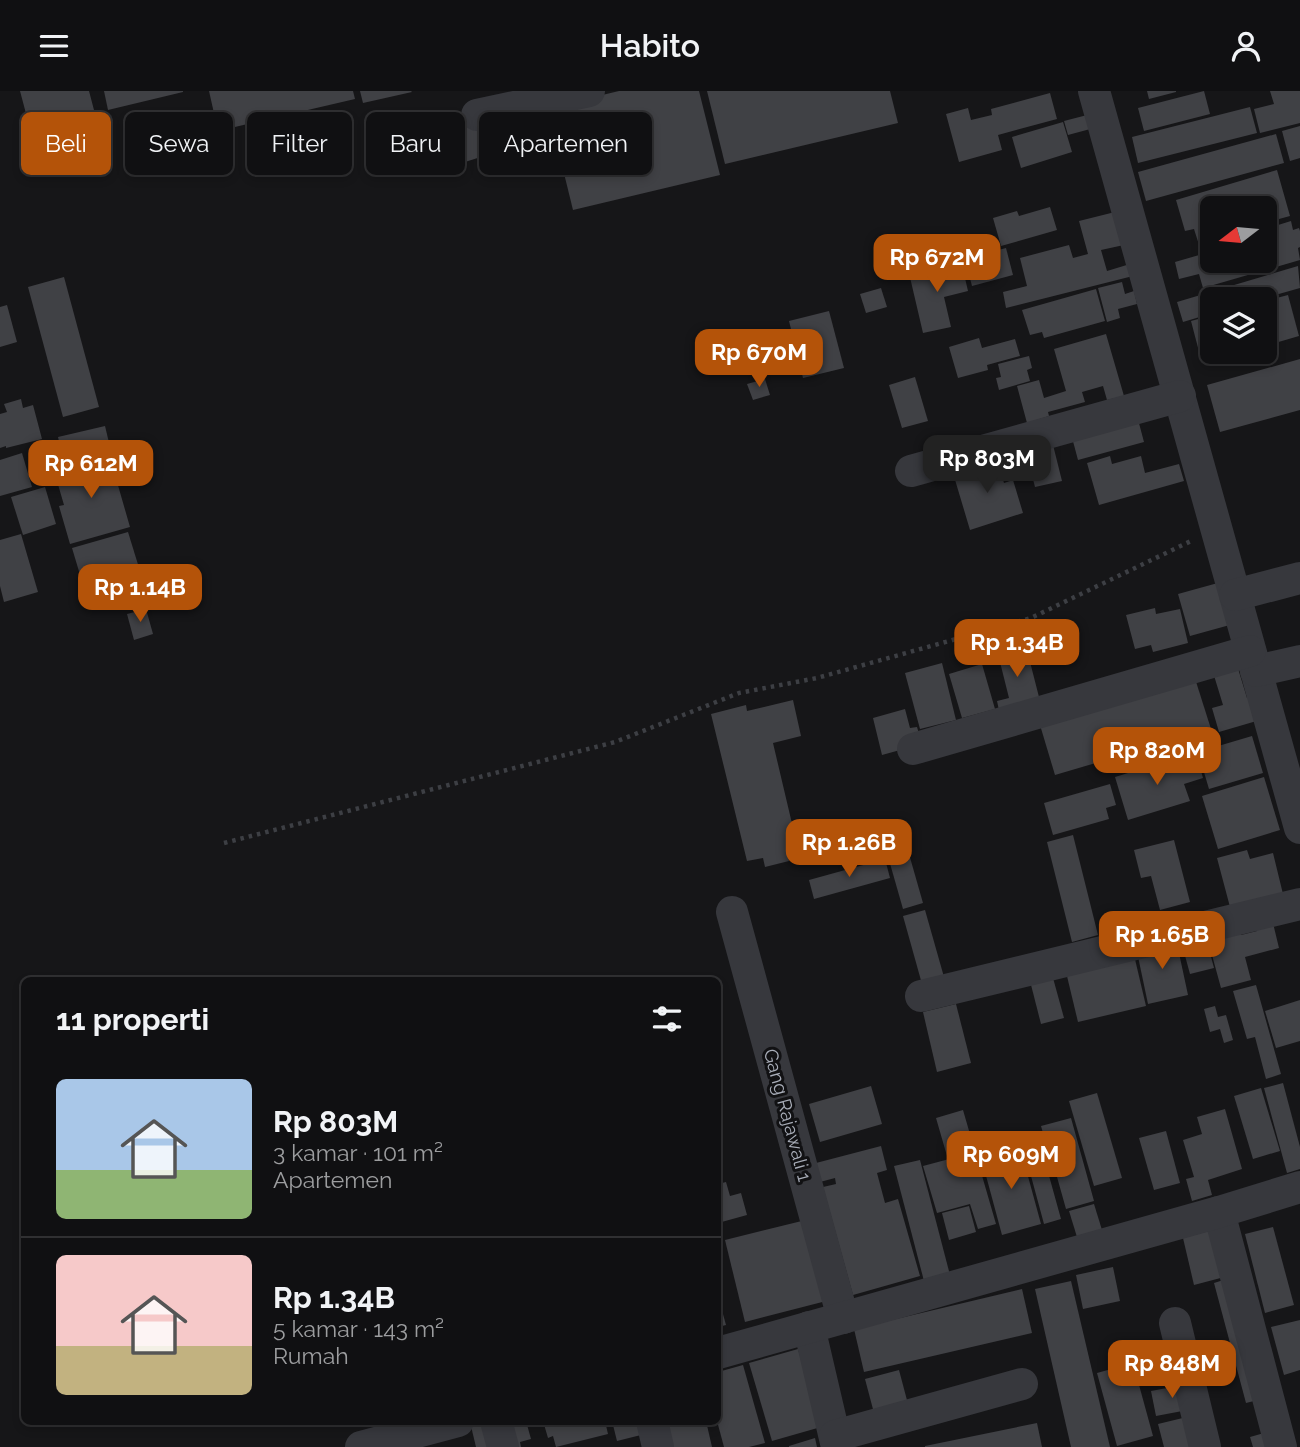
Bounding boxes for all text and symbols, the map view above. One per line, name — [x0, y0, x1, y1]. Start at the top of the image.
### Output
icon: menu — [35, 27, 73, 65]
text: Habito — [600, 27, 700, 64]
icon: person — [1227, 27, 1265, 65]
chip: Beli — [21, 112, 111, 175]
chip: Sewa — [125, 112, 233, 175]
chip: Filter — [247, 112, 352, 175]
chip: Baru — [366, 112, 465, 175]
chip: Apartemen — [479, 112, 652, 175]
north arrow — [1200, 196, 1278, 273]
map controls — [1200, 196, 1277, 364]
pin: Rp 672M — [872, 235, 1002, 294]
text: Rp 672M — [889, 243, 985, 270]
button: layers — [1200, 287, 1277, 364]
pin: Rp 670M — [694, 329, 824, 389]
text: Rp 670M — [711, 338, 807, 365]
pin: Rp 803M — [922, 435, 1052, 495]
pin: Rp 612M — [26, 441, 156, 500]
text: Rp 803M — [939, 444, 1035, 471]
text: Rp 612M — [44, 449, 138, 476]
pin: Rp 1.14B — [68, 565, 212, 624]
text: Rp 1.14B — [94, 573, 186, 600]
pin: Rp 1.34B — [945, 619, 1089, 679]
text: Rp 1.34B — [970, 628, 1064, 655]
pin: Rp 820M — [1092, 727, 1222, 787]
text: Rp 820M — [1109, 736, 1205, 763]
pin: Rp 1.26B — [777, 819, 921, 879]
text: Rp 1.26B — [802, 828, 896, 855]
pin: Rp 1.65B — [1090, 911, 1234, 971]
text: Rp 1.65B — [1115, 920, 1209, 947]
icon: filters — [648, 1000, 686, 1038]
text: 11 properti — [56, 1002, 209, 1037]
street label: Gang Rajawali 1 — [760, 1046, 816, 1184]
text: Rp 803M — [273, 1104, 398, 1139]
icon: home — [112, 1107, 196, 1191]
pin: Rp 609M — [946, 1131, 1076, 1191]
text: 3 kamar · 101 m² — [273, 1139, 443, 1166]
text: Rp 609M — [963, 1140, 1059, 1167]
text: Apartemen — [273, 1166, 392, 1193]
text: Rp 1.34B — [273, 1280, 395, 1315]
icon: home — [112, 1283, 196, 1367]
text: 5 kamar · 143 m² — [273, 1315, 444, 1342]
pin: Rp 848M — [1107, 1341, 1237, 1400]
text: Rumah — [273, 1342, 349, 1369]
text: Rp 848M — [1124, 1349, 1220, 1376]

